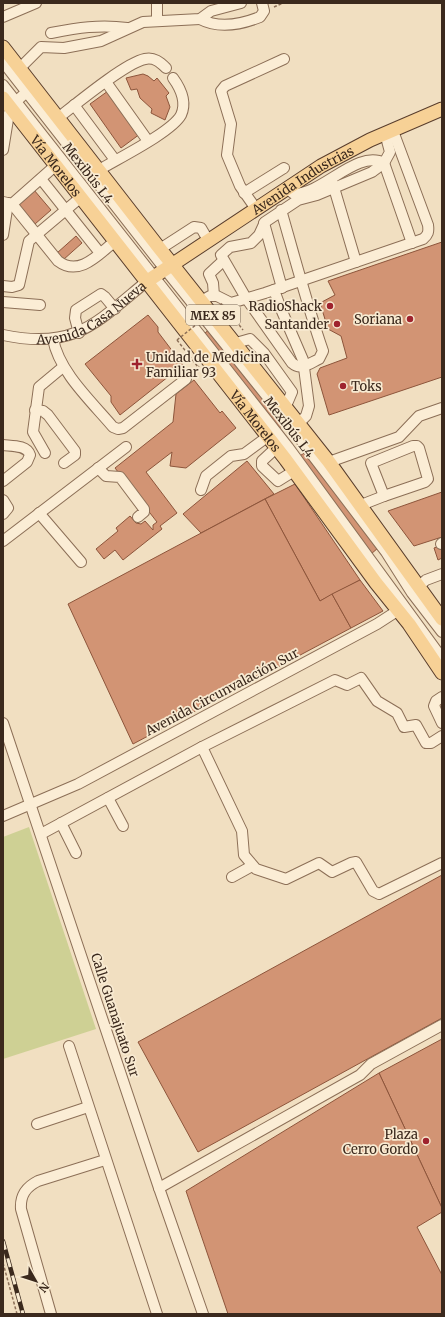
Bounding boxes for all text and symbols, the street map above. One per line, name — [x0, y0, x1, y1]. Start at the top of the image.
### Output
street label: Vía Morelos — [26, 131, 85, 200]
street label: Mexibús L4 — [59, 139, 117, 207]
street label: Avenida Industrias — [247, 142, 357, 219]
street label: Avenida Casa Nueva — [35, 277, 149, 348]
place label: RadioShack — [249, 298, 323, 315]
marker: RadioShack — [325, 301, 335, 311]
road number: MEX 85 — [186, 305, 240, 325]
place label: Soriana — [354, 311, 402, 328]
marker: Soriana — [405, 314, 415, 324]
place label: Santander — [264, 316, 329, 333]
marker: Santander — [332, 319, 342, 329]
place label: Unidad de Medicina Familiar 93 — [146, 349, 270, 381]
marker: Unidad de Medicina Familiar 93 — [131, 358, 143, 370]
place label: Toks — [351, 378, 382, 395]
marker: Toks — [338, 381, 348, 391]
street label: Vía Morelos — [226, 386, 285, 455]
street label: Mexibús L4 — [260, 393, 318, 461]
street label: Avenida Circunvalación Sur — [142, 644, 302, 740]
street label: Calle Guanajuato Sur — [87, 951, 143, 1079]
place label: Plaza Cerro Gordo — [343, 1126, 418, 1158]
marker: Plaza Cerro Gordo — [421, 1136, 431, 1146]
north arrow — [16, 1261, 56, 1301]
text: N — [35, 1280, 52, 1295]

